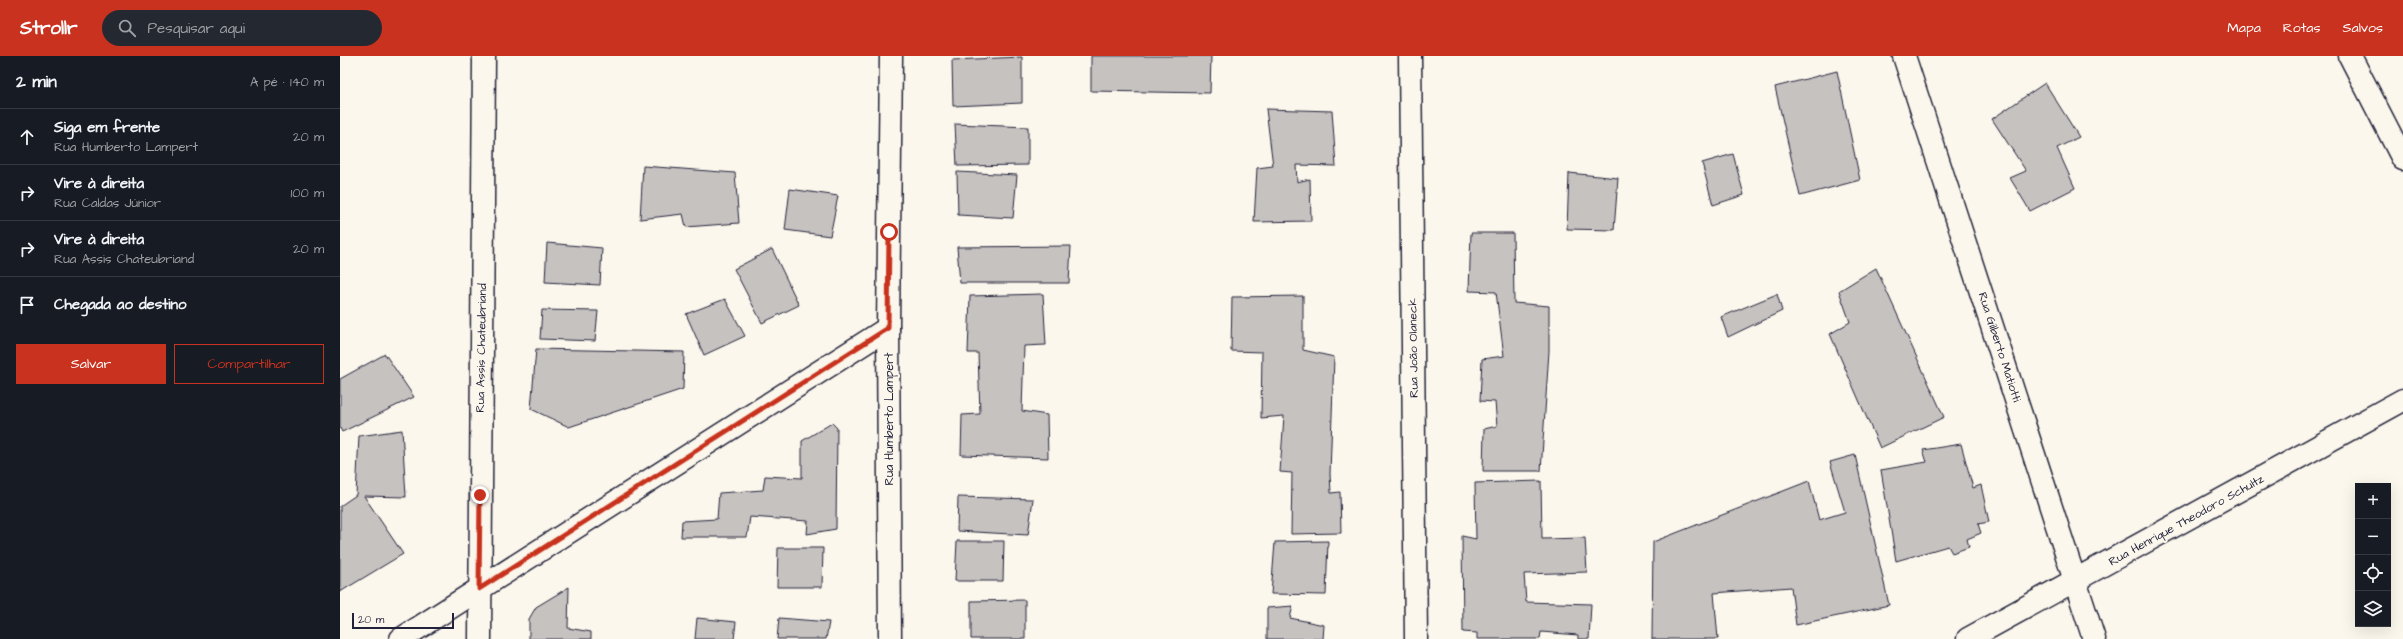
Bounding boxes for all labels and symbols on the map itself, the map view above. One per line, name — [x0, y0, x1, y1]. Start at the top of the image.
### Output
route start — [880, 223, 898, 241]
street label: Rua Assis Chateubriand — [472, 283, 491, 413]
street label: Rua Gilberto Matiotti — [1974, 290, 2025, 405]
street label: Rua João Olaneck — [1404, 297, 1423, 398]
street label: Rua Humberto Lampert — [881, 352, 898, 485]
street label: Rua Henrique Theodoro Schultz — [2106, 471, 2267, 570]
route end — [471, 486, 489, 504]
scale bar — [352, 611, 454, 630]

